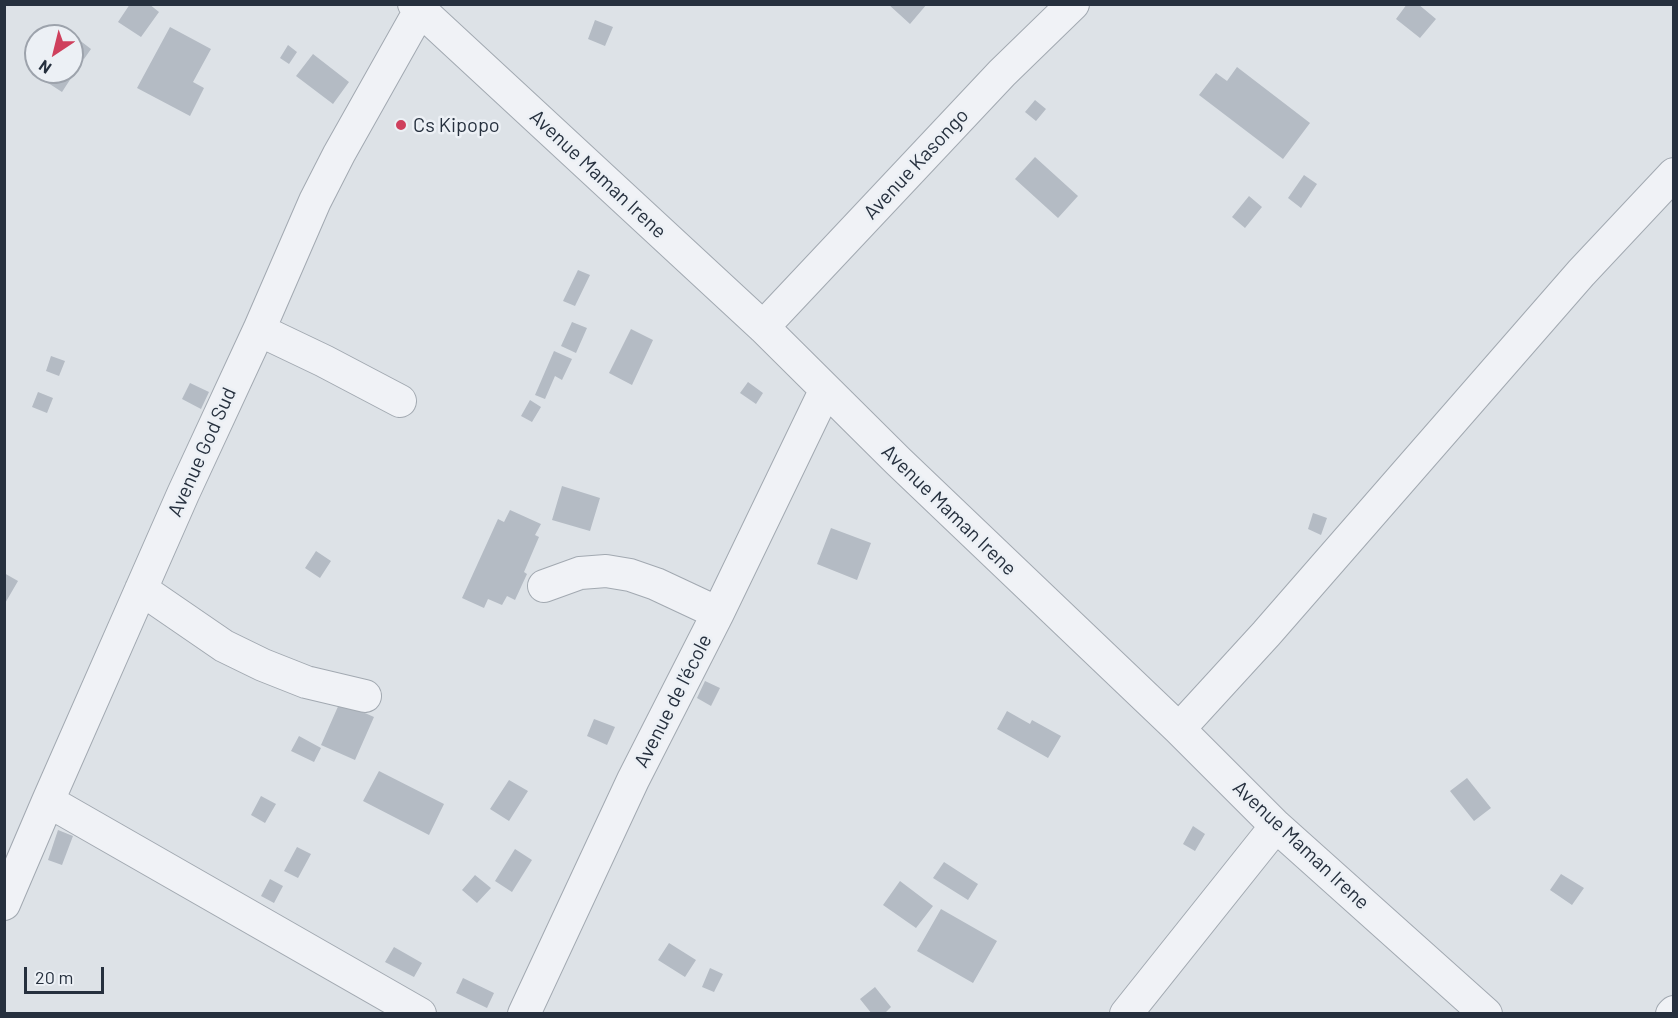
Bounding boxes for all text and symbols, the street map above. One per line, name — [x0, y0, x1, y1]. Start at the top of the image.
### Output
north arrow — [24, 24, 84, 84]
text: N — [35, 57, 54, 78]
street label: Avenue Kasongo — [858, 104, 974, 224]
street label: Avenue Maman Irene — [525, 105, 671, 243]
place label: Cs Kipopo — [413, 113, 500, 137]
marker: Cs Kipopo — [394, 118, 408, 132]
street label: Avenue God Sud — [163, 384, 241, 520]
street label: Avenue Maman Irene — [877, 440, 1021, 580]
street label: Avenue de l'école — [629, 630, 717, 772]
street label: Avenue Maman Irene — [1228, 776, 1374, 914]
scale bar — [27, 955, 106, 993]
text: 20 m — [35, 966, 73, 988]

